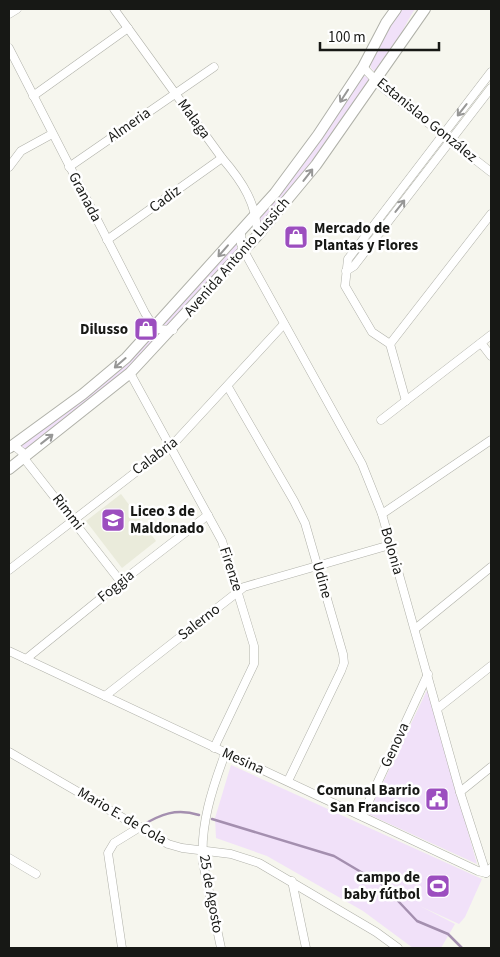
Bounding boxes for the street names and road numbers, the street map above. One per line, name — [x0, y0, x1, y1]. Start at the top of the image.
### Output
street label: Estanislao González — [372, 73, 482, 167]
street label: Malaga — [172, 95, 216, 143]
street label: Almeria — [103, 103, 155, 147]
street label: Granada — [63, 169, 107, 225]
street label: Cadiz — [145, 180, 185, 218]
street label: Avenida Antonio Lussich — [179, 193, 295, 321]
street label: Calabria — [128, 432, 182, 480]
street label: Rimmi — [47, 489, 89, 535]
street label: Bolonia — [375, 525, 409, 577]
street label: Firenze — [214, 544, 248, 594]
street label: Udine — [307, 559, 337, 601]
street label: Foggia — [93, 565, 139, 607]
street label: Salerno — [173, 599, 225, 645]
street label: Genova — [375, 719, 415, 771]
street label: Mesina — [219, 742, 267, 780]
street label: Mario E. de Cola — [73, 782, 171, 850]
street label: 25 de Agosto — [194, 853, 228, 935]

